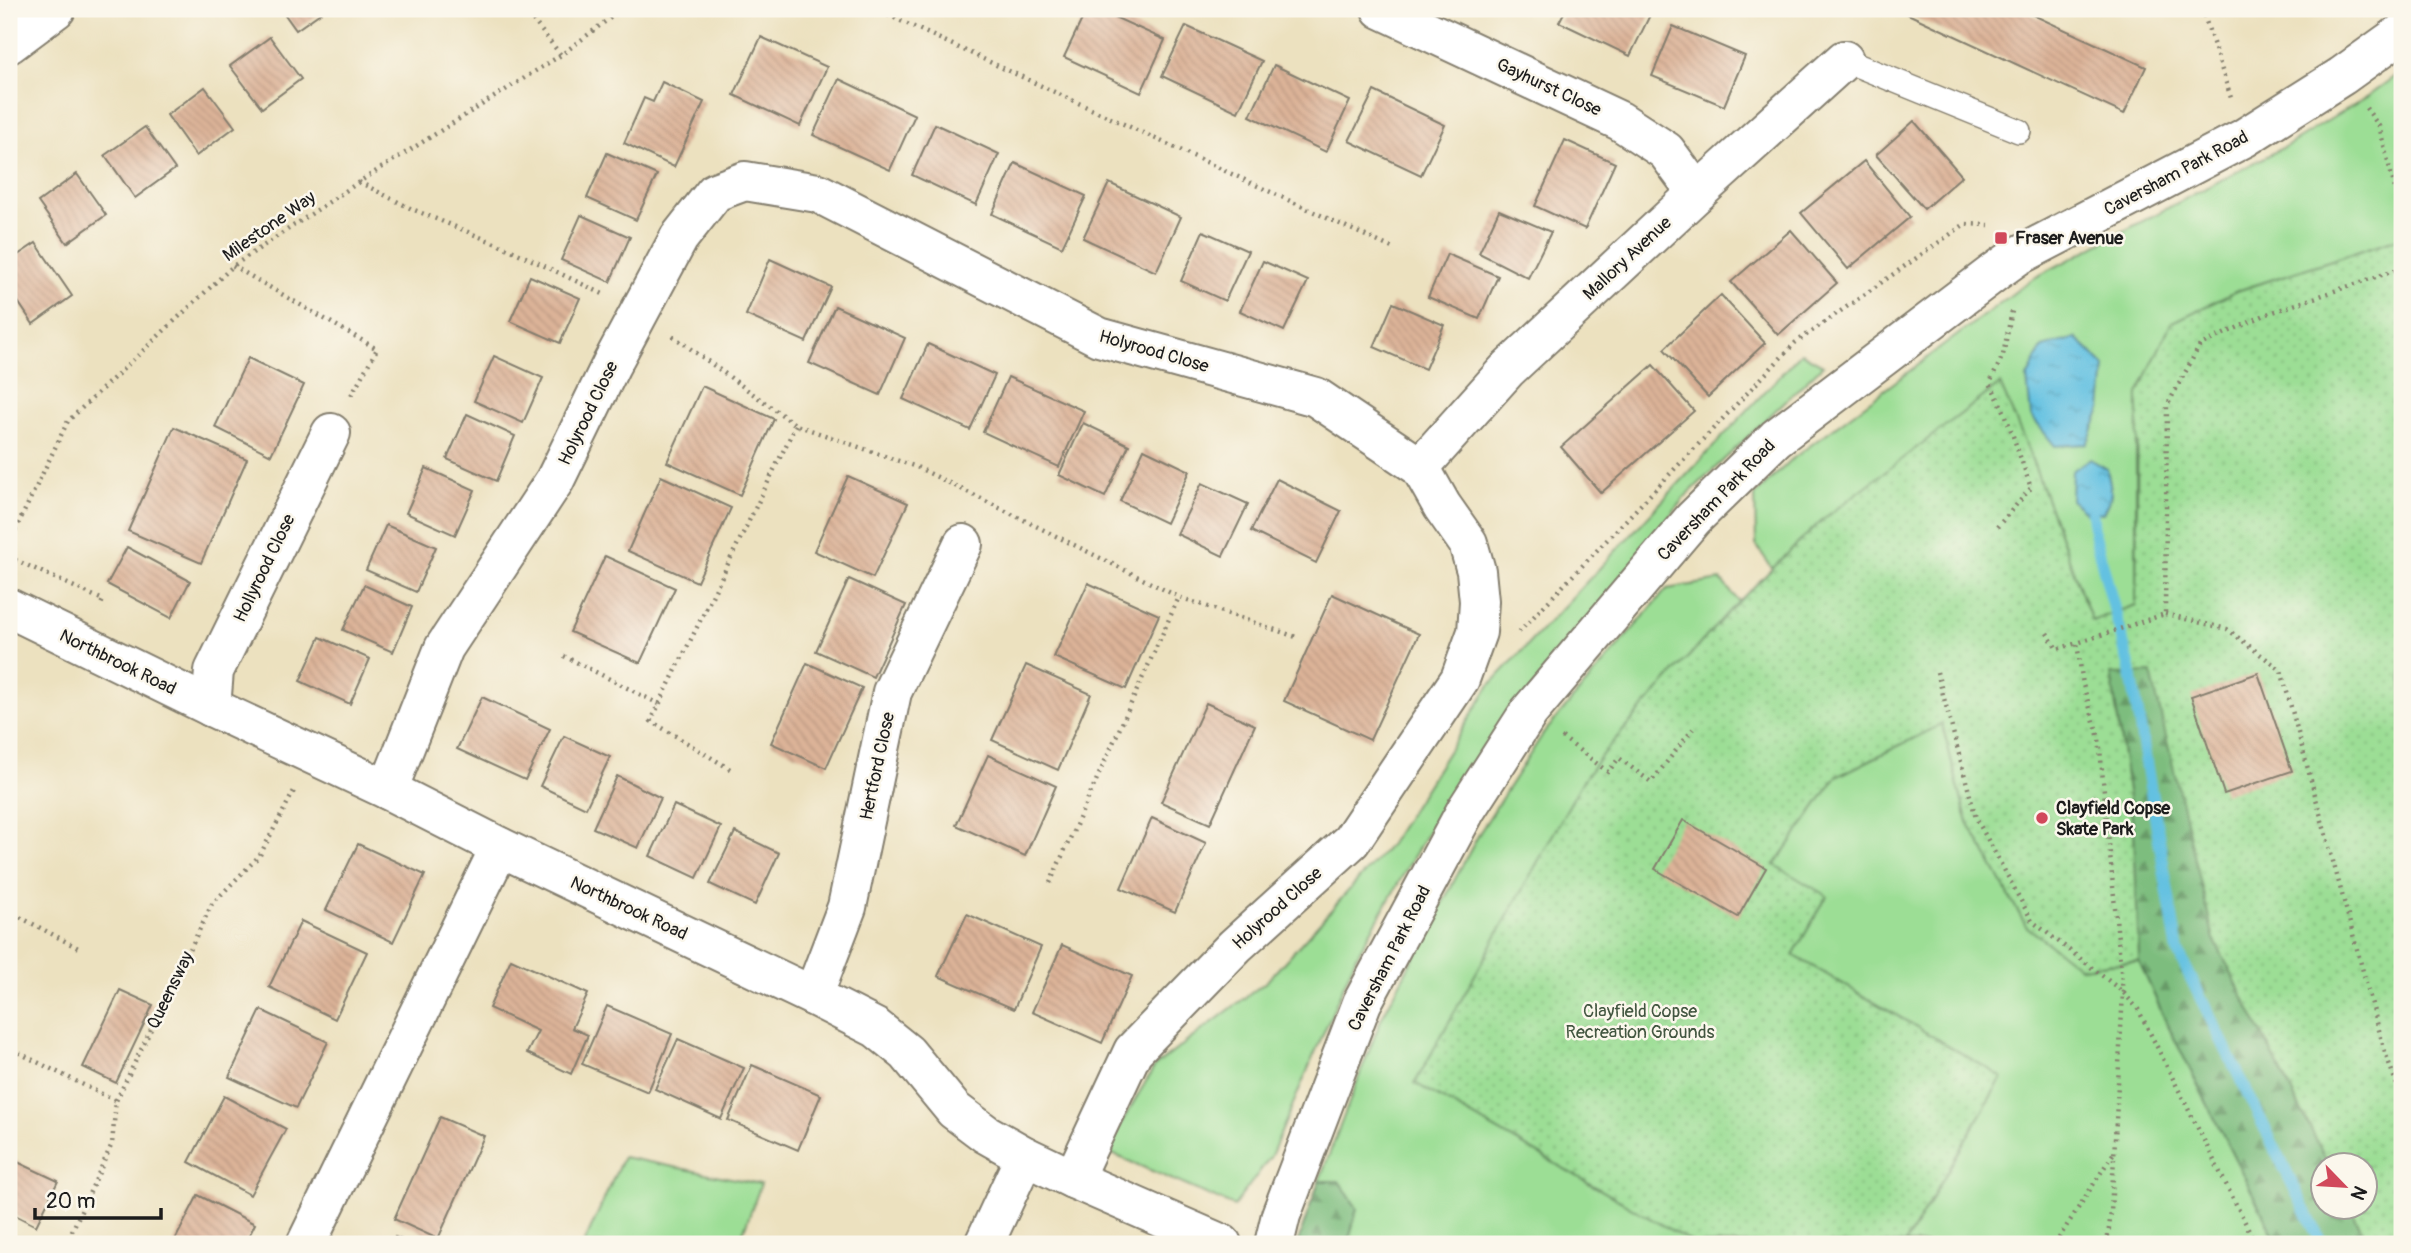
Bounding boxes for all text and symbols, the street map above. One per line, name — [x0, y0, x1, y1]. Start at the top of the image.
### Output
street label: Gayhurst Close — [1493, 53, 1605, 122]
street label: Caversham Park Road — [2100, 126, 2252, 221]
street label: Milestone Way — [218, 186, 321, 267]
street label: Mallory Avenue — [1578, 211, 1677, 305]
place label: Fraser Avenue — [2015, 227, 2124, 250]
marker: Fraser Avenue — [1993, 230, 2009, 246]
street label: Holyrood Close — [1096, 325, 1212, 378]
street label: Holyrood Close — [553, 357, 624, 469]
street label: Caversham Park Road — [1652, 435, 1780, 566]
street label: Hollyrood Close — [228, 510, 301, 626]
street label: Northbrook Road — [56, 624, 180, 701]
street label: Hertford Close — [855, 710, 900, 822]
place label: Clayfield Copse Skate Park — [2056, 797, 2171, 841]
marker: Clayfield Copse Skate Park — [2034, 810, 2050, 826]
street label: Holyrood Close — [1228, 862, 1327, 955]
street label: Northbrook Road — [566, 871, 691, 946]
street label: Caversham Park Road — [1343, 882, 1436, 1035]
street label: Queensway — [142, 947, 199, 1033]
park label: Clayfield Copse Recreation Grounds — [1565, 1000, 1715, 1044]
north arrow — [2310, 1152, 2380, 1222]
scale bar — [35, 1176, 161, 1220]
text: N — [2345, 1182, 2372, 1204]
text: 20 m — [46, 1188, 95, 1215]

